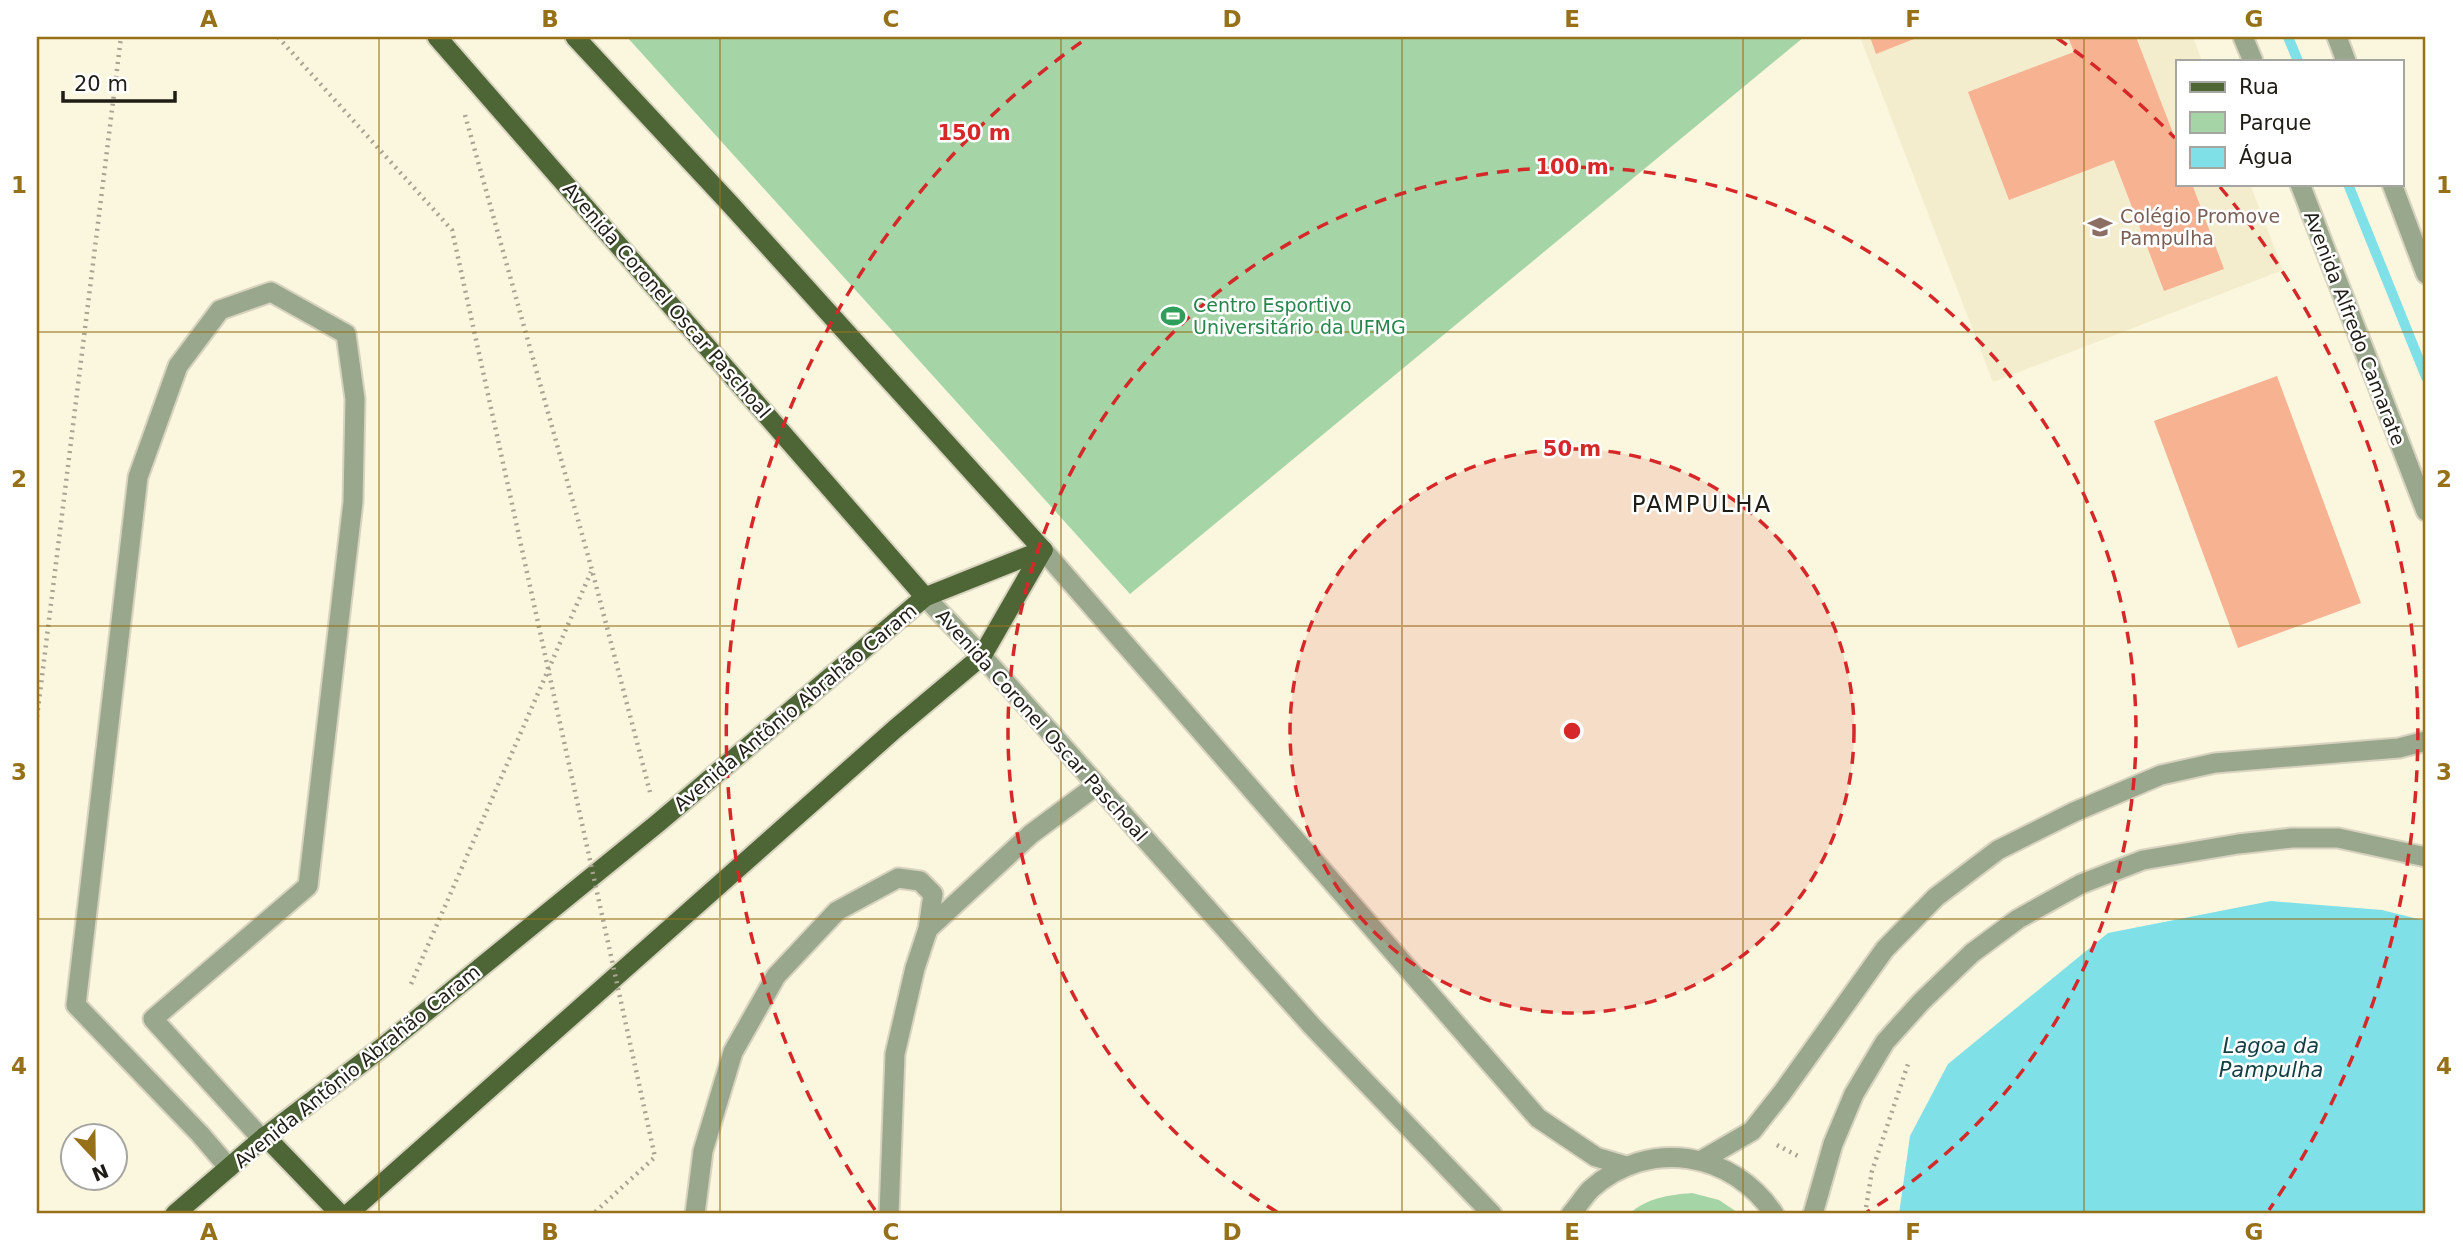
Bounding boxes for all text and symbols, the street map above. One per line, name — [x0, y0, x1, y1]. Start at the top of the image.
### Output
text: A — [200, 6, 218, 32]
text: B — [541, 6, 559, 32]
text: C — [883, 6, 899, 32]
text: D — [1222, 6, 1242, 32]
text: E — [1564, 6, 1580, 32]
text: F — [1905, 6, 1921, 32]
text: G — [2245, 6, 2263, 32]
scale bar — [63, 60, 175, 104]
legend — [2176, 60, 2404, 186]
text: 20 m — [74, 72, 128, 96]
text: Rua — [2239, 75, 2279, 99]
text: Parque — [2239, 111, 2311, 135]
text: 150 m — [937, 121, 1011, 145]
text: Água — [2239, 144, 2293, 169]
text: 100 m — [1535, 155, 1609, 179]
text: 1 — [11, 172, 27, 198]
text: 1 — [2436, 172, 2452, 198]
street label: Avenida Coronel Oscar Paschoal — [559, 178, 775, 422]
place label: Colégio Promove Pampulha — [2120, 205, 2280, 249]
street label: Avenida Alfredo Camarate — [2300, 208, 2410, 448]
school or university icon: Colégio Promove Pampulha — [2086, 213, 2114, 241]
place label: Centro Esportivo Universitário da UFMG — [1193, 294, 1406, 338]
sports icon: Centro Esportivo Universitário da UFMG — [1159, 302, 1187, 330]
text: 50 m — [1543, 437, 1601, 461]
text: 2 — [11, 466, 27, 492]
text: 2 — [2436, 466, 2452, 492]
district label: PAMPULHA — [1632, 491, 1772, 517]
street label: Avenida Antônio Abrahão Caram — [669, 599, 921, 815]
street label: Avenida Coronel Oscar Paschoal — [932, 604, 1152, 846]
centre of rings — [1560, 719, 1584, 743]
text: 3 — [11, 759, 27, 785]
text: 3 — [2436, 759, 2452, 785]
street label: Avenida Antônio Abrahão Caram — [230, 960, 484, 1172]
water label: Lagoa da Pampulha — [2219, 1034, 2323, 1082]
text: 4 — [11, 1053, 27, 1079]
text: 4 — [2436, 1053, 2452, 1079]
north arrow — [60, 1122, 130, 1192]
text: N — [89, 1160, 112, 1186]
text: A — [200, 1219, 218, 1245]
text: B — [541, 1219, 559, 1245]
text: C — [883, 1219, 899, 1245]
text: D — [1222, 1219, 1242, 1245]
text: E — [1564, 1219, 1580, 1245]
text: F — [1905, 1219, 1921, 1245]
text: G — [2245, 1219, 2263, 1245]

